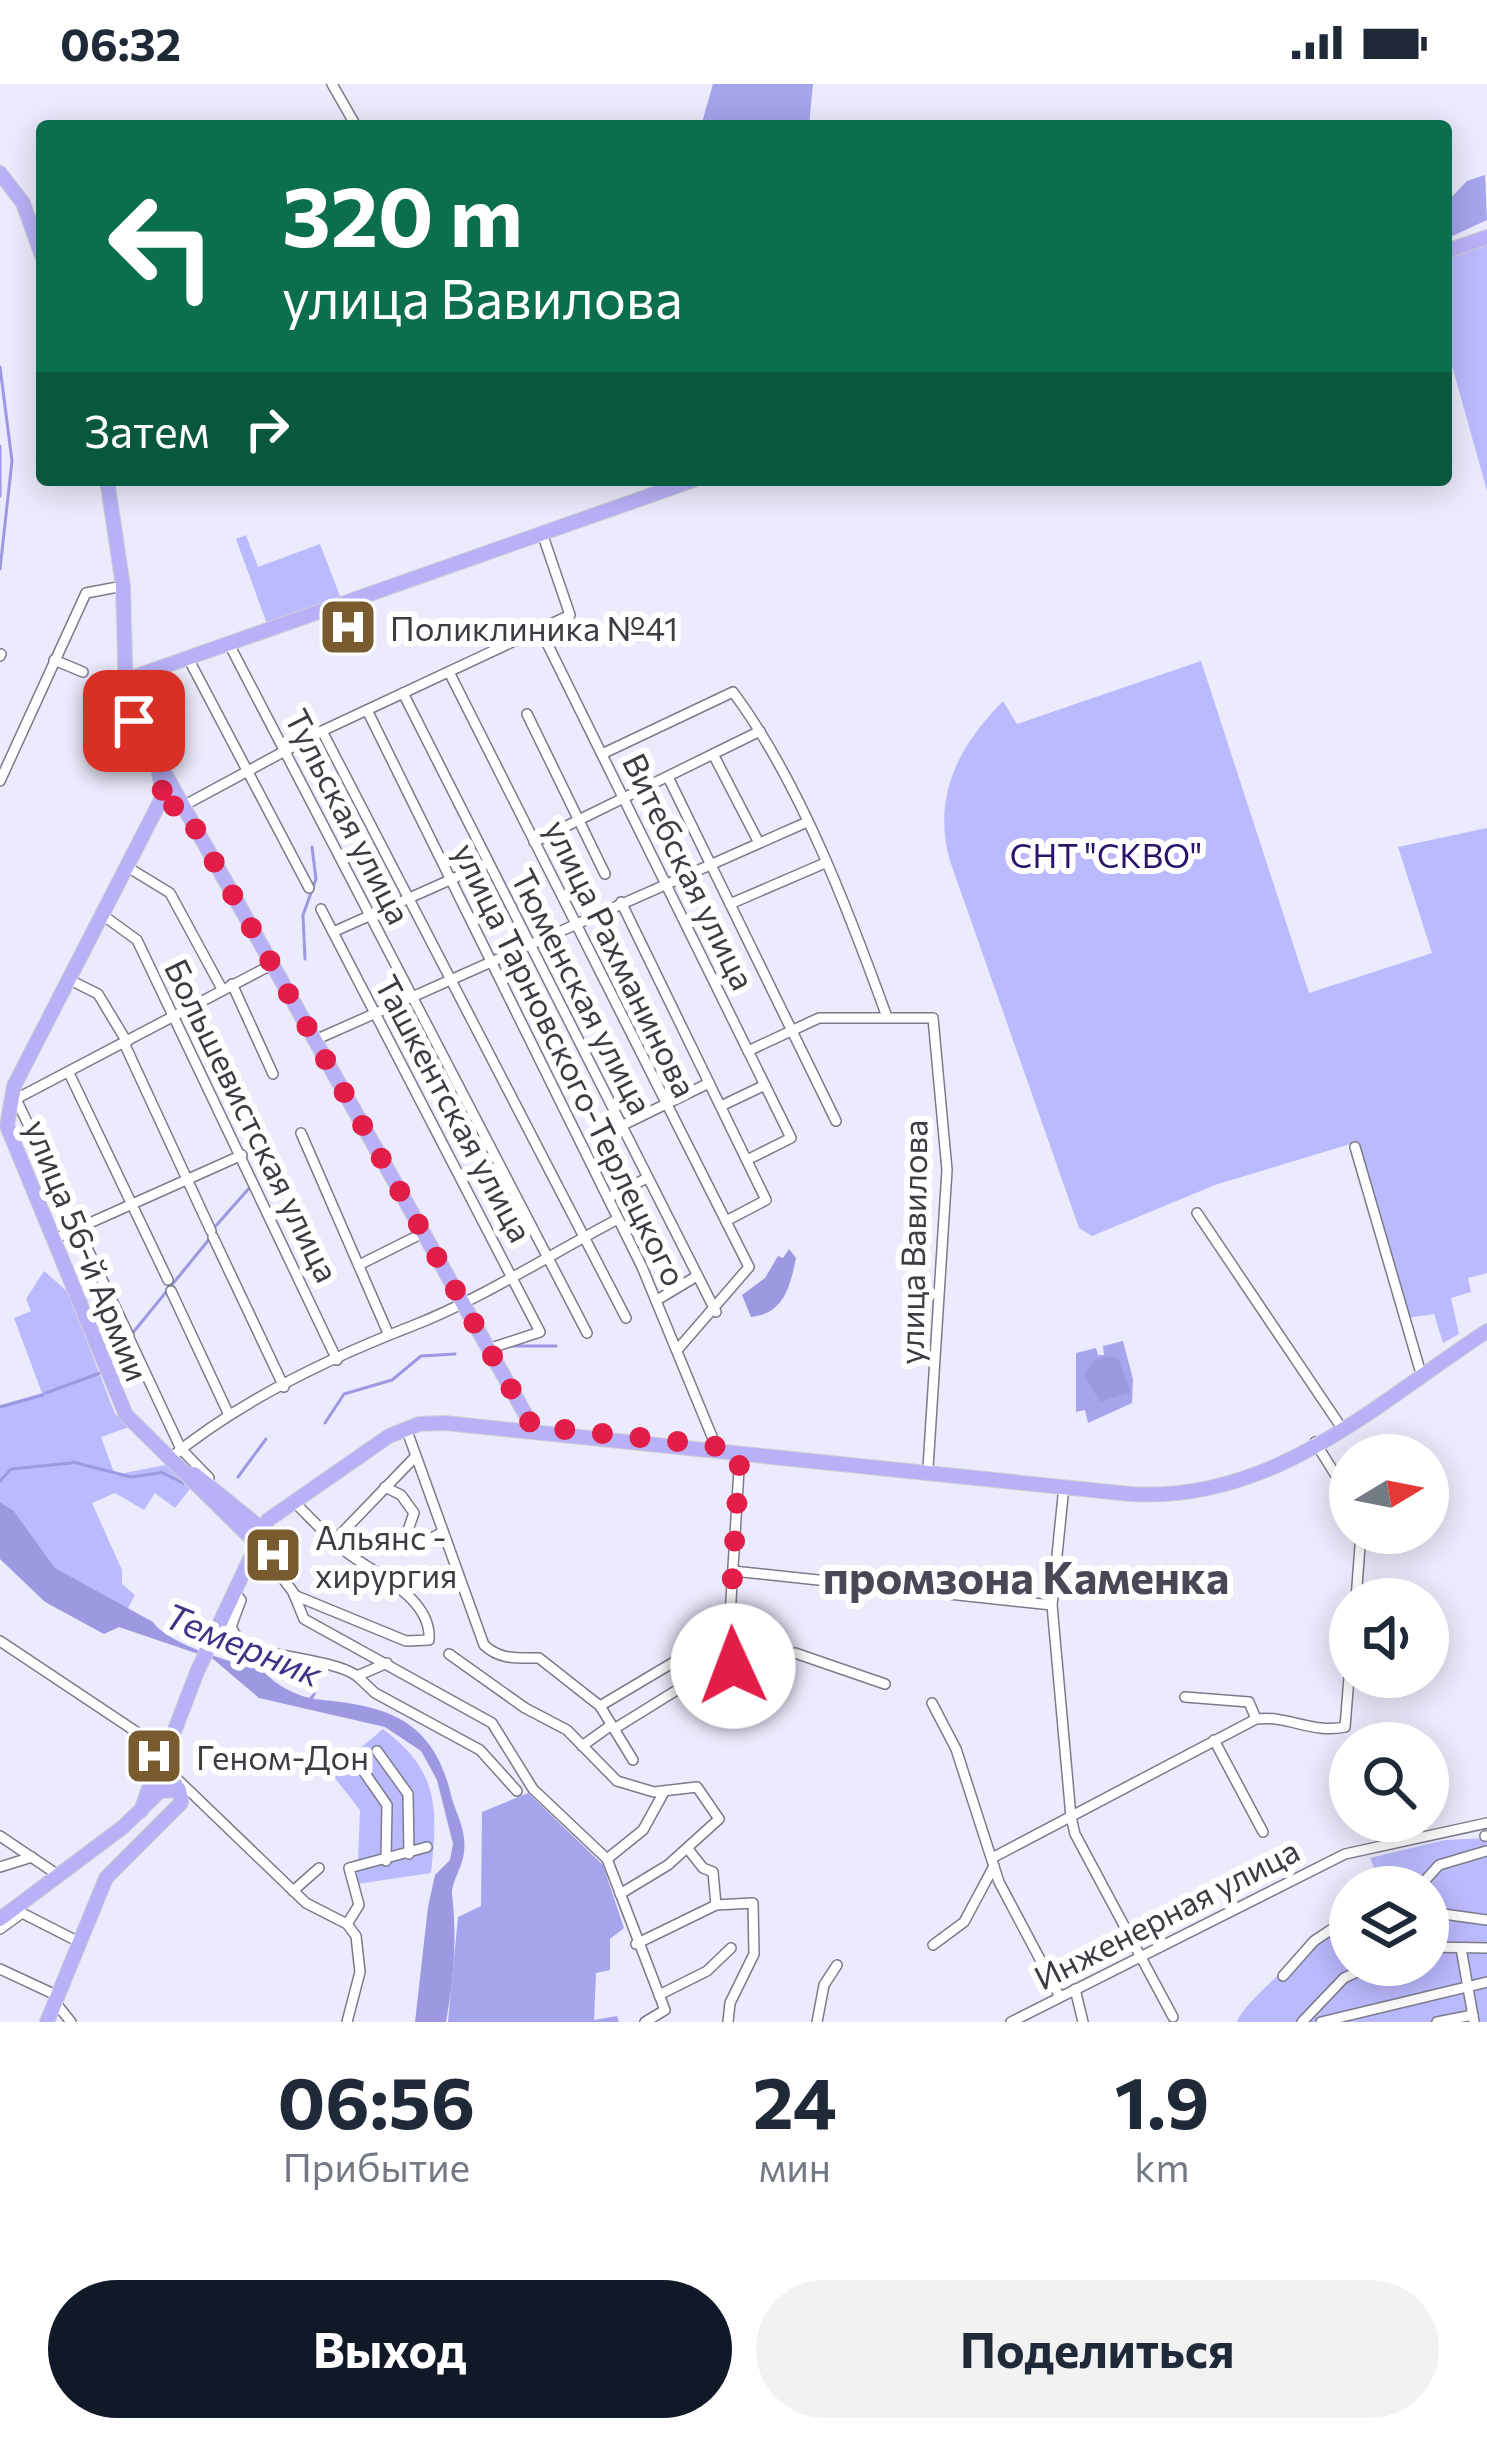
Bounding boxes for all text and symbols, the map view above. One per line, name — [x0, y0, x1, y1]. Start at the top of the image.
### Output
text: 06:32 — [60, 15, 181, 70]
text: 320 m — [282, 162, 523, 264]
icon: left — [84, 168, 240, 324]
text: улица Вавилова — [282, 264, 683, 330]
icon: right — [234, 396, 300, 462]
text: Затем — [84, 402, 210, 457]
hospital icon: Поликлиника №41 — [317, 596, 379, 658]
place label: Поликлиника №41 — [390, 607, 678, 648]
pin — [83, 670, 185, 772]
icon: arrive — [101, 688, 167, 754]
street label: Тульская улица — [277, 702, 421, 930]
street label: Витебская улица — [615, 746, 765, 996]
street label: улица Рахманинова — [537, 813, 707, 1103]
park label: СНТ "СКВО" — [1010, 834, 1202, 875]
street label: улица Тарновского-Терлецкого — [446, 836, 696, 1292]
street label: Тюменская улица — [503, 861, 663, 1121]
street label: Большевистская улица — [157, 952, 349, 1288]
street label: Ташкентская улица — [367, 968, 543, 1248]
street label: улица 56-й Армии — [17, 1113, 159, 1387]
street label: улица Вавилова — [889, 1119, 935, 1365]
north arrow — [1329, 1434, 1449, 1554]
map controls — [1329, 1434, 1449, 1986]
place label: Альянс - хирургия — [315, 1516, 457, 1595]
hospital icon: Альянс - хирургия — [242, 1524, 304, 1586]
district label: промзона Каменка — [823, 1548, 1229, 1603]
button: sound — [1329, 1578, 1449, 1698]
water label: Темерник — [159, 1592, 330, 1695]
position arrow — [670, 1603, 796, 1729]
button: search — [1329, 1722, 1449, 1842]
hospital icon: Геном-Дон — [123, 1725, 185, 1787]
place label: Геном-Дон — [196, 1736, 369, 1777]
street label: Инженерная улица — [1027, 1828, 1305, 1998]
button: layers — [1329, 1866, 1449, 1986]
text: 06:56 — [278, 2056, 475, 2144]
text: 24 — [753, 2056, 837, 2144]
text: 1.9 — [1114, 2056, 1209, 2144]
text: Прибытие — [283, 2142, 470, 2190]
text: мин — [759, 2142, 831, 2190]
text: km — [1134, 2142, 1190, 2190]
button: Выход — [48, 2280, 732, 2418]
button: Поделиться — [756, 2280, 1439, 2418]

